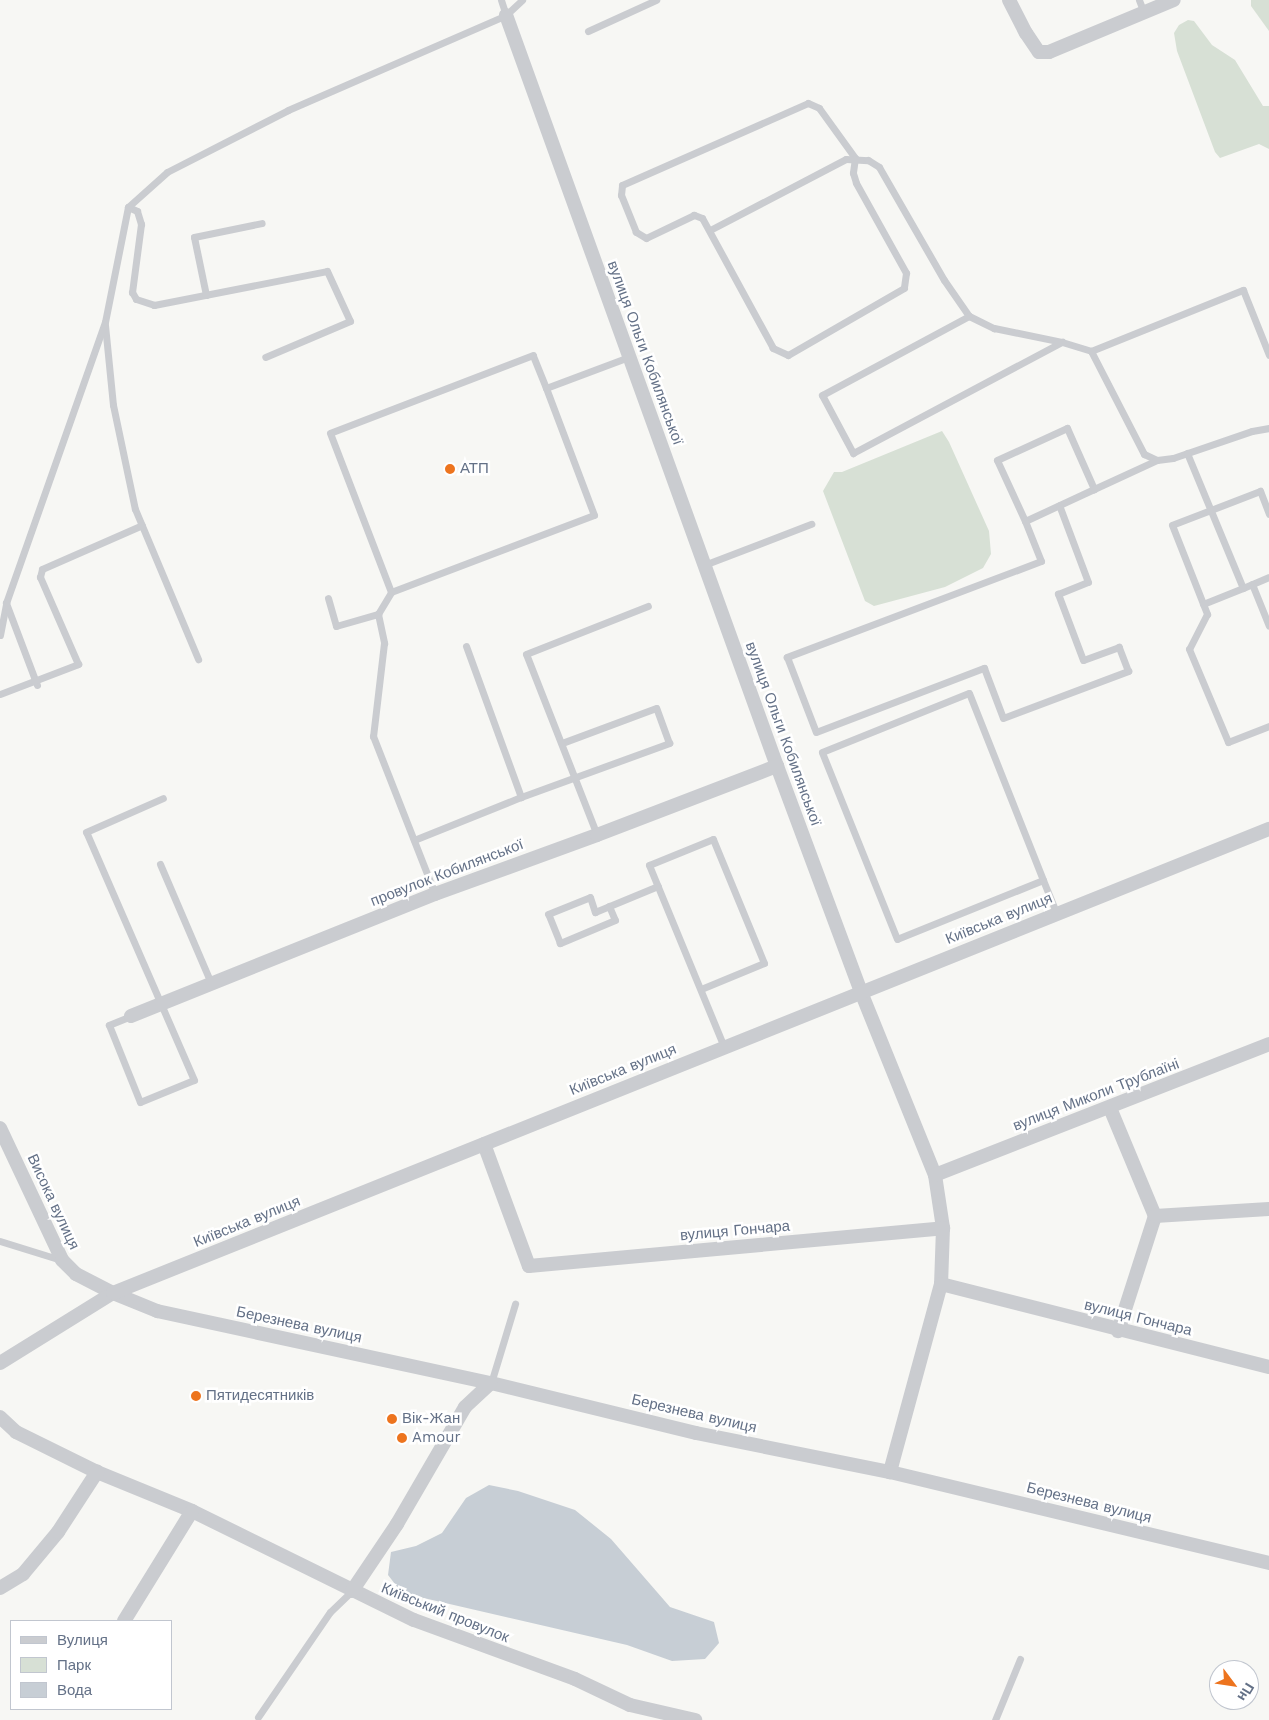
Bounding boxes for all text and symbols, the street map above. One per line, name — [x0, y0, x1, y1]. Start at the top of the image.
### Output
street label: вулиця Ольги Кобилянської — [603, 259, 687, 447]
place label: АТП — [460, 460, 489, 478]
marker: АТП — [444, 463, 456, 475]
street label: вулиця Ольги Кобилянської — [741, 640, 825, 828]
street label: провулок Кобилянської — [368, 836, 526, 910]
street label: Київська вулиця — [943, 889, 1055, 949]
street label: Київська вулиця — [567, 1040, 679, 1100]
street label: вулиця Миколи Трублаїні — [1010, 1055, 1182, 1135]
street label: Висока вулиця — [23, 1151, 83, 1253]
street label: Київська вулиця — [191, 1192, 303, 1252]
street label: вулиця Гончара — [679, 1217, 791, 1245]
street label: вулиця Гончара — [1082, 1296, 1194, 1340]
street label: Березнева вулиця — [235, 1303, 363, 1347]
place label: Пятидесятників — [206, 1387, 314, 1405]
marker: Пятидесятників — [190, 1390, 202, 1402]
street label: Березнева вулиця — [630, 1391, 758, 1437]
place label: Вік-Жан — [402, 1410, 460, 1428]
marker: Вік-Жан — [386, 1413, 398, 1425]
place label: Amour — [412, 1429, 461, 1447]
marker: Amour — [396, 1432, 408, 1444]
street label: Березнева вулиця — [1025, 1479, 1153, 1527]
street label: Київський провулок — [378, 1579, 512, 1647]
legend — [10, 1620, 172, 1710]
text: Вулиця — [57, 1631, 108, 1649]
text: Парк — [57, 1656, 91, 1674]
north arrow — [1209, 1660, 1259, 1710]
text: Пн — [1234, 1680, 1258, 1704]
text: Вода — [57, 1681, 92, 1699]

